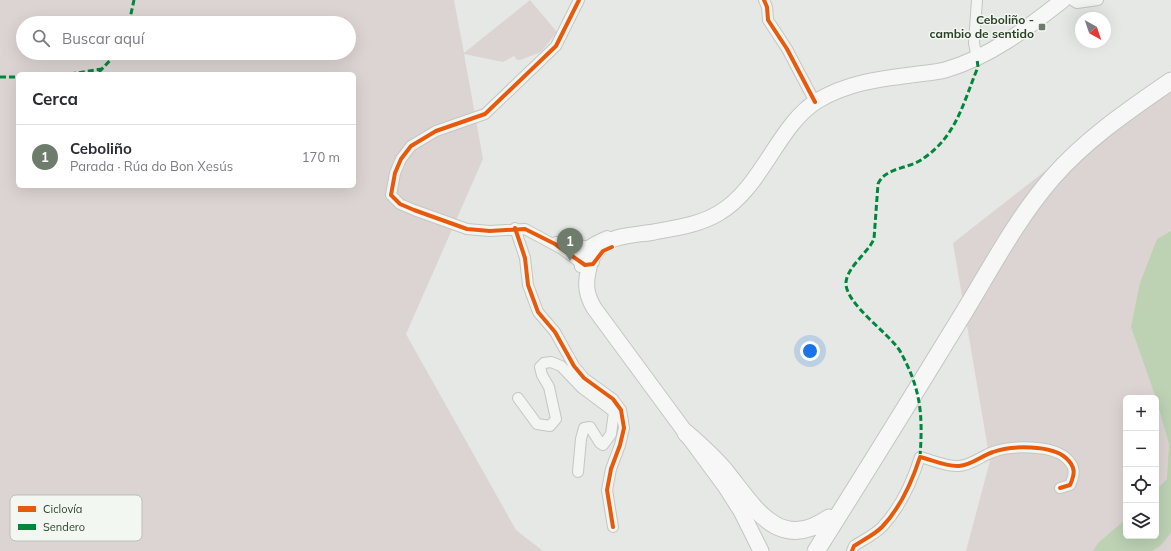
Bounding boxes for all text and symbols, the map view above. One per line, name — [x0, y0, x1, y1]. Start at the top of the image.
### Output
place label: Ceboliño - cambio de sentido — [929, 12, 1034, 41]
north arrow — [1075, 12, 1111, 48]
search box — [16, 16, 356, 60]
marker: Ceboliño - cambio de sentido — [1037, 22, 1047, 32]
icon: search — [30, 27, 52, 49]
text: Buscar aquí — [62, 29, 144, 48]
text: Cerca — [32, 88, 78, 109]
text: Ceboliño — [70, 139, 132, 158]
text: 1 — [41, 149, 49, 165]
text: 170 m — [302, 149, 340, 165]
text: Parada · Rúa do Bon Xesús — [70, 158, 233, 174]
pin: 1 — [557, 228, 583, 261]
your location — [800, 341, 820, 361]
map controls — [1123, 395, 1159, 539]
button: + — [1123, 395, 1159, 431]
button: − — [1123, 431, 1159, 467]
button: locate — [1123, 467, 1159, 503]
legend — [10, 495, 142, 541]
text: Ciclovía — [43, 502, 82, 516]
button: layers — [1123, 503, 1159, 539]
text: Sendero — [43, 520, 85, 534]

